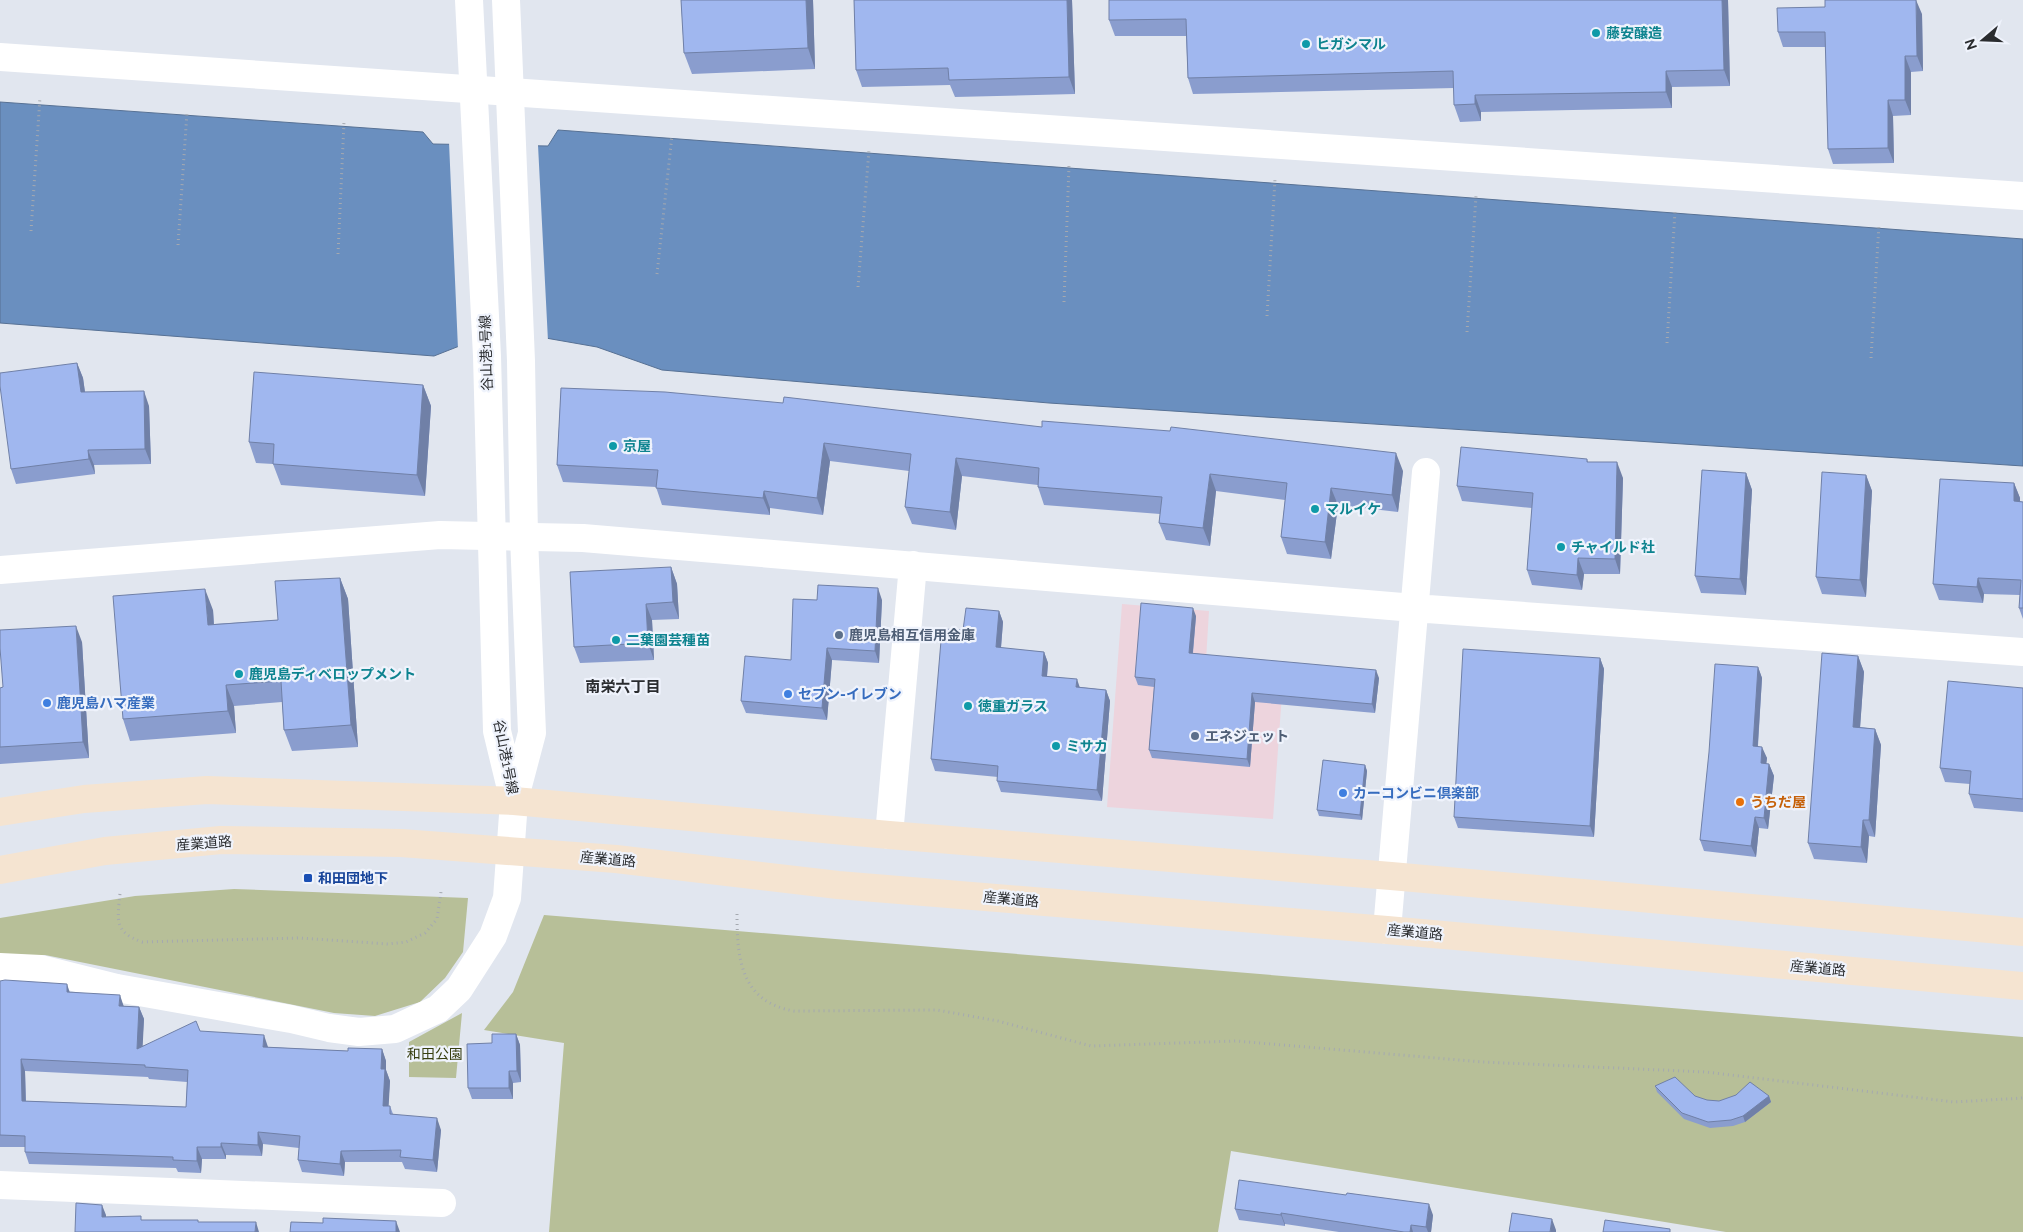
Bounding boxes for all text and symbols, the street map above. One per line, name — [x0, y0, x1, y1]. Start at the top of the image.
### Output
north arrow — [1958, 15, 2008, 65]
place label: 藤安醸造 — [1606, 25, 1662, 41]
marker: 藤安醸造 — [1590, 27, 1602, 39]
place label: ヒガシマル — [1316, 36, 1386, 52]
text: N — [1961, 37, 1980, 52]
marker: ヒガシマル — [1300, 38, 1312, 50]
street label: 谷山港1号線 — [477, 315, 495, 391]
place label: 京屋 — [623, 438, 651, 454]
marker: 京屋 — [607, 440, 619, 452]
place label: マルイケ — [1325, 501, 1381, 517]
marker: マルイケ — [1309, 503, 1321, 515]
place label: チャイルド社 — [1571, 539, 1655, 555]
marker: チャイルド社 — [1555, 541, 1567, 553]
place label: 鹿児島相互信用金庫 — [849, 627, 975, 643]
marker: 鹿児島相互信用金庫 — [833, 629, 845, 641]
place label: 二葉園芸種苗 — [626, 632, 710, 648]
marker: 二葉園芸種苗 — [610, 634, 622, 646]
place label: 鹿児島ディベロップメント — [249, 666, 416, 682]
marker: 鹿児島ディベロップメント — [233, 668, 245, 680]
district label: 南栄六丁目 — [585, 678, 661, 696]
place label: セブン-イレブン — [798, 686, 902, 702]
marker: セブン-イレブン — [782, 688, 794, 700]
place label: 鹿児島ハマ産業 — [57, 695, 155, 711]
marker: 鹿児島ハマ産業 — [41, 697, 53, 709]
place label: 徳重ガラス — [978, 698, 1048, 714]
marker: 徳重ガラス — [962, 700, 974, 712]
street label: 谷山港1号線 — [491, 718, 521, 796]
place label: エネジェット — [1205, 728, 1289, 744]
marker: エネジェット — [1189, 730, 1201, 742]
place label: ミサカ — [1066, 738, 1108, 754]
marker: ミサカ — [1050, 740, 1062, 752]
place label: カーコンビニ倶楽部 — [1353, 785, 1479, 801]
marker: カーコンビニ倶楽部 — [1337, 787, 1349, 799]
place label: うちだ屋 — [1750, 794, 1806, 810]
marker: うちだ屋 — [1734, 796, 1746, 808]
street label: 産業道路 — [176, 833, 232, 853]
street label: 産業道路 — [579, 849, 637, 869]
place label: 和田団地下 — [318, 870, 388, 886]
marker: 和田団地下 — [302, 872, 314, 884]
street label: 産業道路 — [982, 889, 1040, 909]
street label: 産業道路 — [1386, 922, 1444, 942]
street label: 産業道路 — [1789, 958, 1847, 978]
park label: 和田公園 — [407, 1046, 463, 1062]

